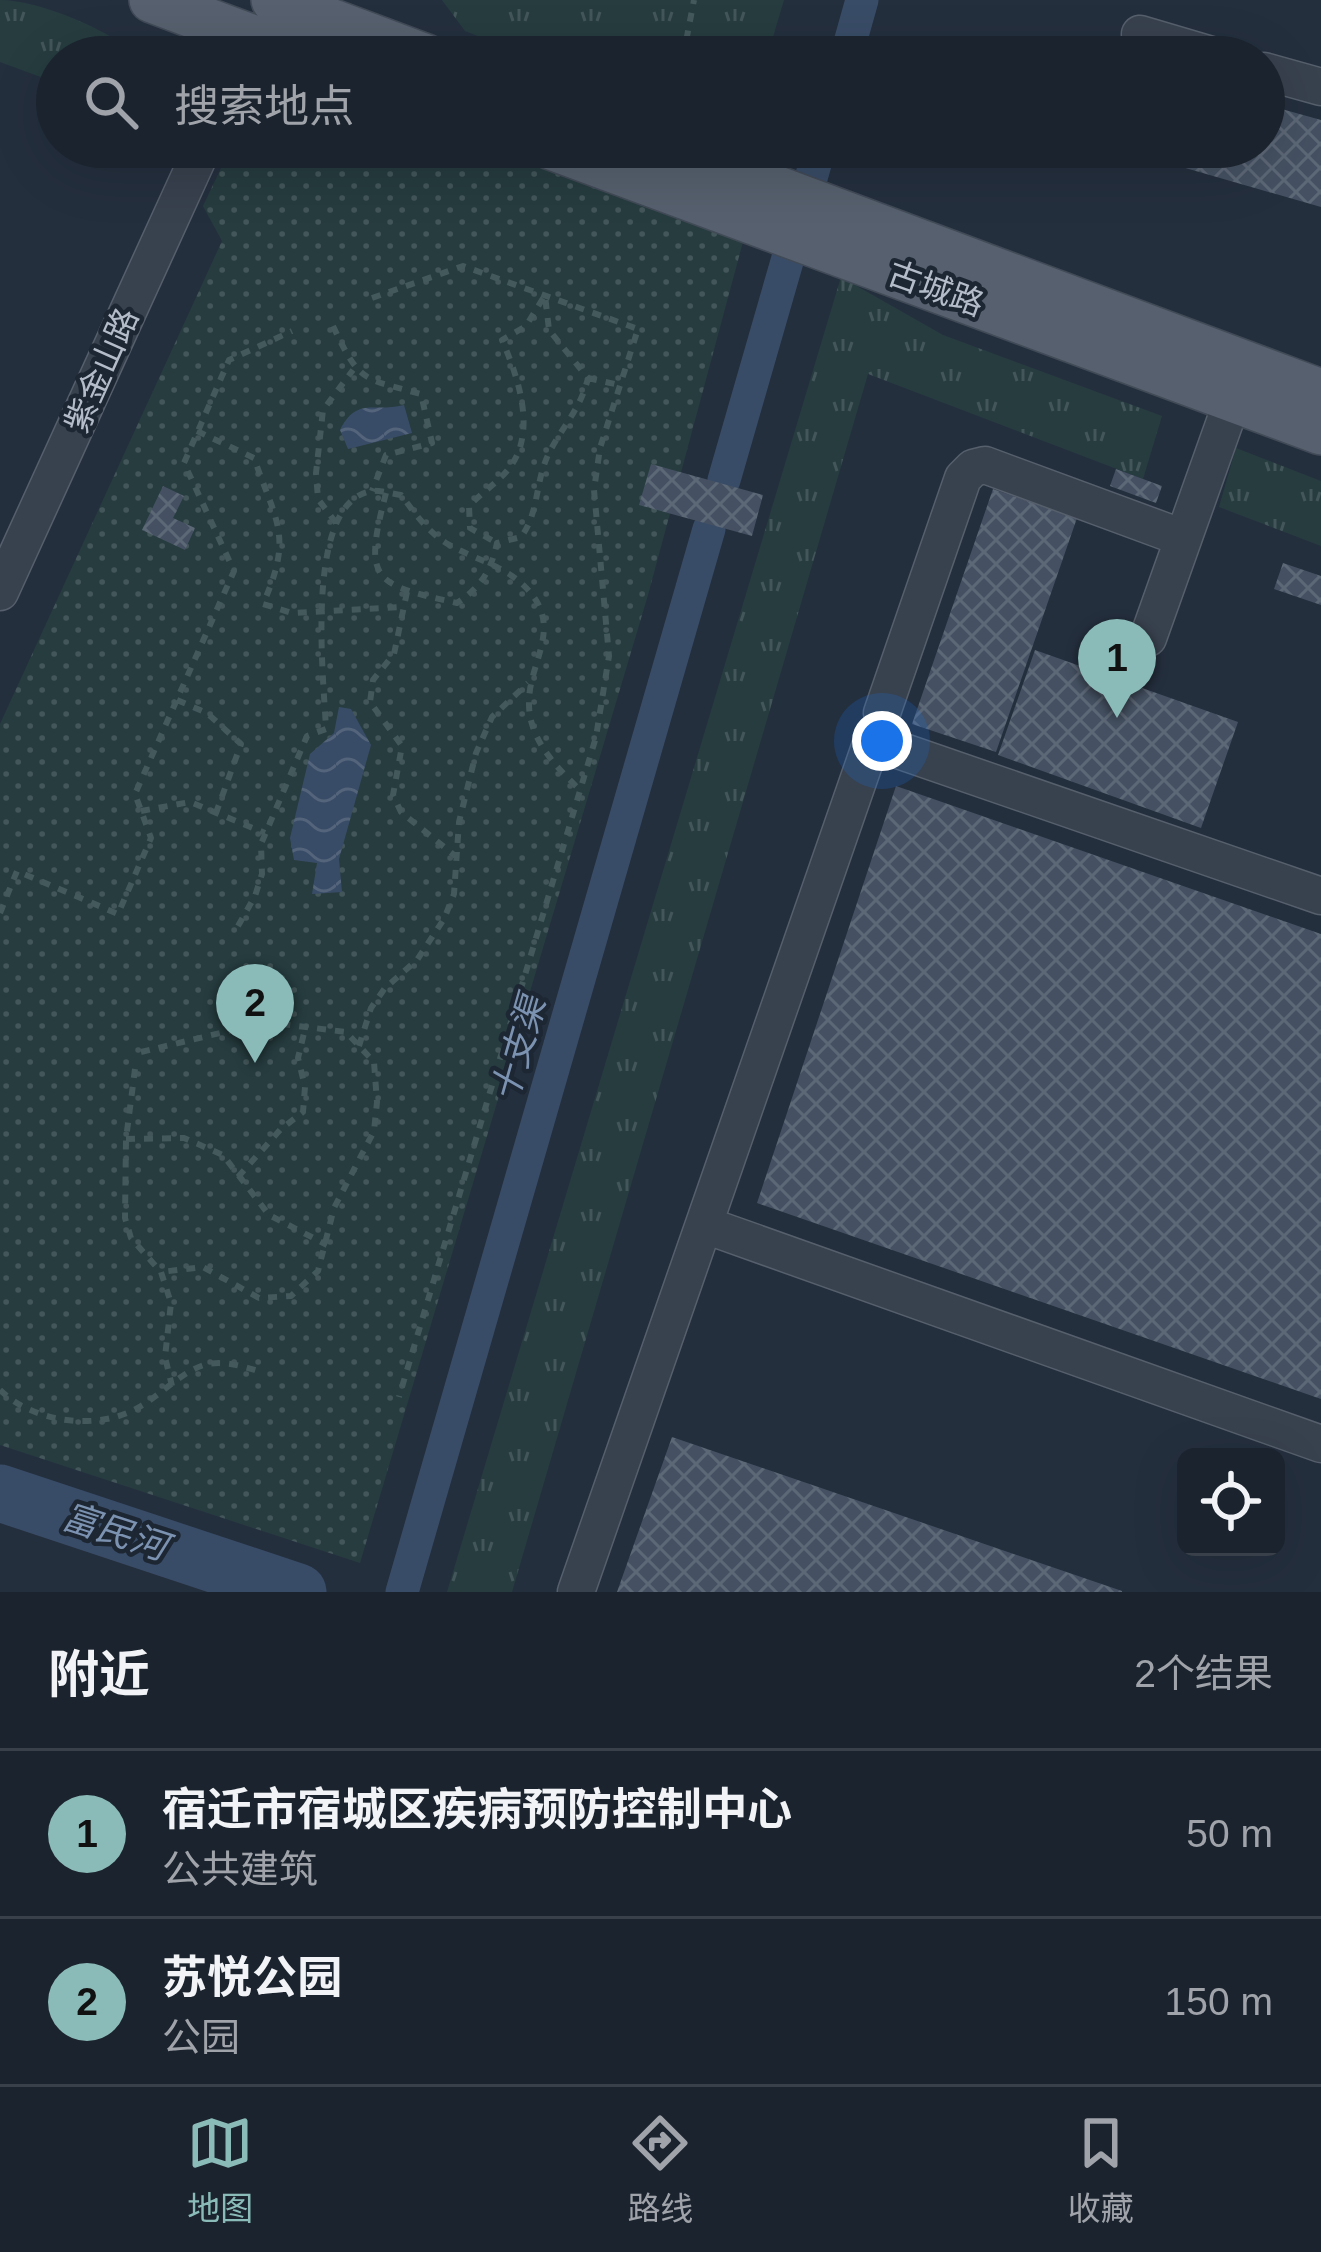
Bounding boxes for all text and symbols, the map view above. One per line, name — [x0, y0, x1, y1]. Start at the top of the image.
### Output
search box — [36, 36, 1285, 168]
icon: search — [78, 69, 144, 135]
text: 搜索地点 — [174, 81, 354, 132]
street label: 古城路 — [883, 254, 989, 323]
street label: 紫金山路 — [58, 302, 145, 438]
pin: 1 — [1078, 619, 1156, 718]
your location — [852, 711, 912, 771]
pin: 2 — [216, 964, 294, 1063]
water label: 十支渠 — [484, 987, 554, 1107]
map controls — [1177, 1448, 1285, 1556]
button: locate — [1177, 1448, 1285, 1556]
water label: 富民河 — [57, 1495, 178, 1570]
text: 附近 — [48, 1646, 150, 1703]
text: 2个结果 — [1134, 1652, 1273, 1695]
text: 宿迁市宿城区疾病预防控制中心 — [162, 1784, 792, 1835]
text: 1 — [76, 1812, 98, 1855]
text: 50 m — [1186, 1812, 1273, 1855]
text: 公共建筑 — [162, 1848, 318, 1891]
text: 苏悦公园 — [162, 1952, 342, 2003]
text: 2 — [76, 1980, 98, 2023]
text: 150 m — [1165, 1980, 1273, 2023]
text: 公园 — [162, 2016, 240, 2059]
tab: 地图 — [187, 2110, 253, 2230]
tab: 路线 — [627, 2110, 693, 2230]
tab: 收藏 — [1068, 2110, 1134, 2230]

